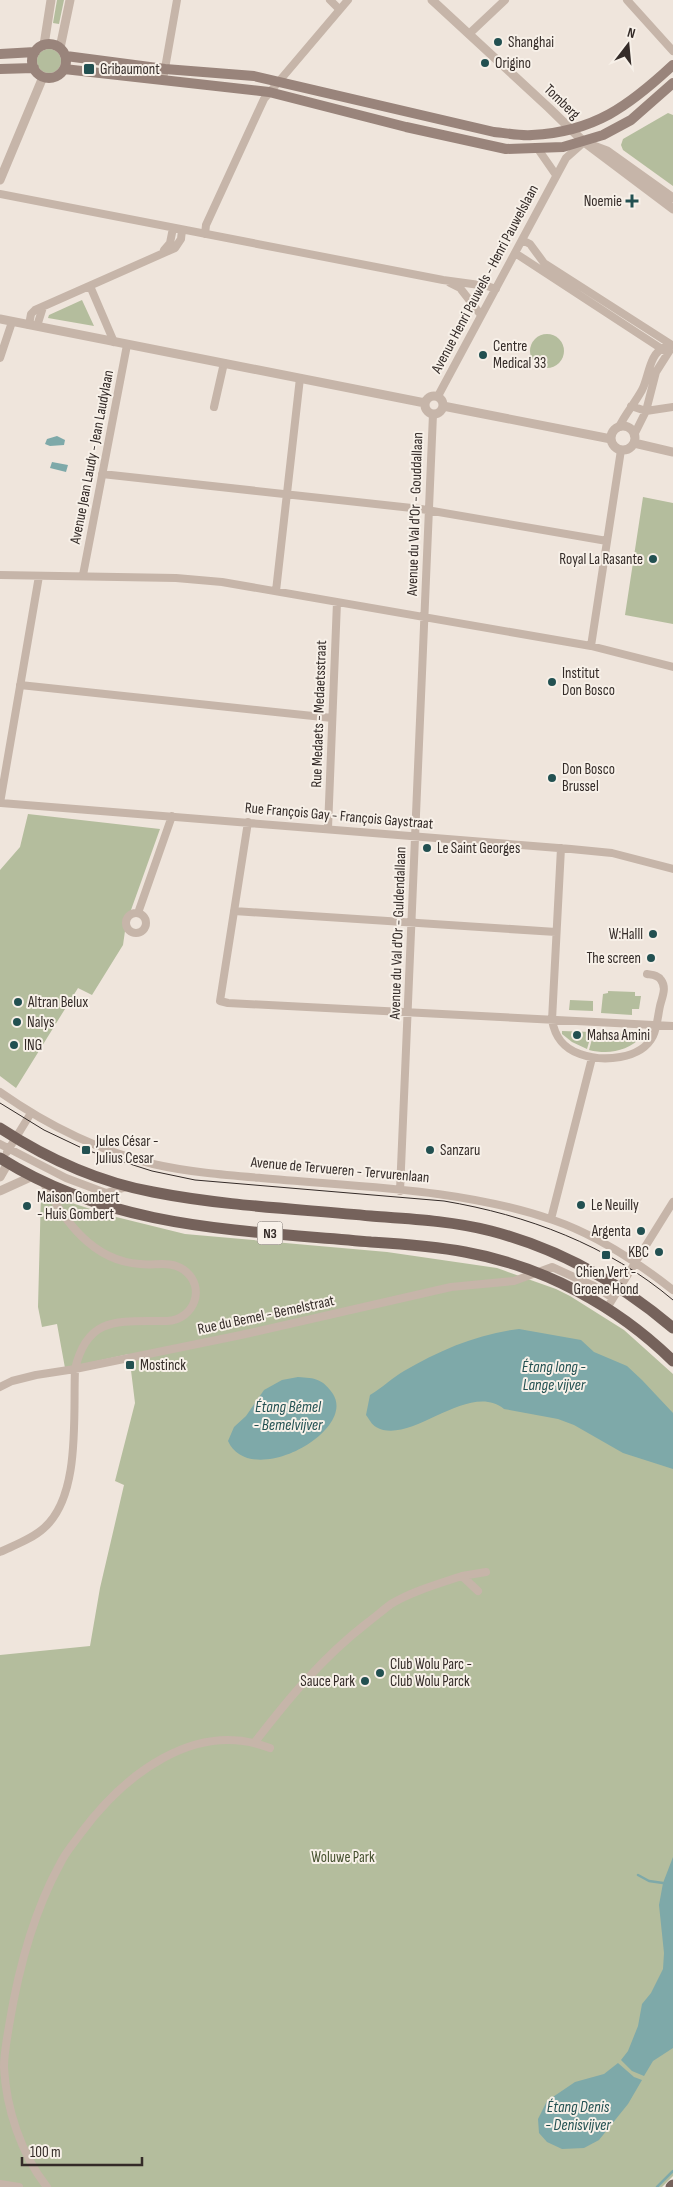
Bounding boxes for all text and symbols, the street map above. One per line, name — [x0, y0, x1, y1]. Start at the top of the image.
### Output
north arrow — [603, 20, 653, 70]
text: N — [626, 24, 637, 42]
place label: Shanghai — [508, 33, 554, 52]
marker: Shanghai — [492, 36, 504, 48]
place label: Origino — [495, 54, 531, 73]
marker: Origino — [479, 57, 491, 69]
place label: Gribaumont — [100, 60, 160, 79]
marker: Gribaumont — [82, 62, 96, 76]
street label: Tomberg — [540, 80, 584, 124]
street label: Avenue Henri Pauwels - Henri Pauwelslaan — [427, 182, 543, 377]
place label: Noemie — [584, 192, 622, 211]
marker: Noemie — [626, 195, 638, 207]
place label: Centre Medical 33 — [493, 337, 546, 373]
marker: Centre Medical 33 — [477, 349, 489, 361]
street label: Avenue Jean Laudy - Jean Laudylaan — [66, 368, 118, 547]
street label: Avenue du Val d'Or - Gouddallaan — [403, 432, 427, 597]
place label: Royal La Rasante — [559, 550, 643, 569]
marker: Royal La Rasante — [647, 553, 659, 565]
street label: Rue Medaets - Medaetsstraat — [307, 640, 331, 788]
place label: Institut Don Bosco — [562, 664, 615, 700]
marker: Institut Don Bosco — [546, 676, 558, 688]
place label: Don Bosco Brussel — [562, 760, 615, 796]
marker: Don Bosco Brussel — [546, 772, 558, 784]
street label: Rue François Gay - François Gaystraat — [244, 798, 434, 834]
place label: Le Saint Georges — [437, 839, 520, 858]
marker: Le Saint Georges — [421, 842, 433, 854]
street label: Avenue du Val d'Or - Guldendallaan — [385, 846, 411, 1021]
place label: W:Halll — [609, 925, 643, 944]
marker: W:Halll — [647, 928, 659, 940]
place label: The screen — [586, 949, 641, 968]
marker: The screen — [645, 952, 657, 964]
place label: Altran Belux — [27, 993, 88, 1012]
marker: Altran Belux — [12, 996, 24, 1008]
place label: Nalys — [27, 1013, 54, 1032]
marker: Nalys — [11, 1016, 23, 1028]
place label: Mahsa Amini — [587, 1026, 650, 1045]
marker: Mahsa Amini — [571, 1029, 583, 1041]
place label: ING — [24, 1036, 42, 1055]
marker: ING — [8, 1039, 20, 1051]
place label: Jules César - Julius Cesar — [95, 1132, 158, 1168]
place label: Sanzaru — [440, 1141, 480, 1160]
marker: Jules César - Julius Cesar — [80, 1144, 92, 1156]
marker: Sanzaru — [424, 1144, 436, 1156]
street label: Avenue de Tervueren - Tervurenlaan — [249, 1153, 430, 1187]
place label: Maison Gombert - Huis Gombert — [37, 1188, 120, 1224]
place label: Le Neuilly — [591, 1196, 639, 1215]
marker: Le Neuilly — [575, 1199, 587, 1211]
marker: Maison Gombert - Huis Gombert — [21, 1200, 33, 1212]
road number: N3 — [258, 1222, 282, 1244]
place label: Argenta — [591, 1222, 631, 1241]
marker: Argenta — [635, 1225, 647, 1237]
place label: KBC — [628, 1243, 649, 1262]
marker: KBC — [653, 1246, 665, 1258]
marker: Chien Vert - Groene Hond — [600, 1249, 612, 1261]
place label: Chien Vert - Groene Hond — [573, 1263, 639, 1299]
street label: Rue du Bemel - Bemelstraat — [196, 1291, 337, 1339]
place label: Mostinck — [140, 1356, 186, 1375]
water label: Étang long - Lange vijver — [522, 1358, 586, 1395]
marker: Mostinck — [124, 1359, 136, 1371]
water label: Étang Bémel - Bemelvijver — [253, 1398, 323, 1435]
place label: Club Wolu Parc - Club Wolu Parck — [390, 1655, 472, 1691]
marker: Club Wolu Parc - Club Wolu Parck — [374, 1667, 386, 1679]
place label: Sauce Park — [300, 1672, 355, 1691]
marker: Sauce Park — [359, 1675, 371, 1687]
park label: Woluwe Park — [311, 1848, 375, 1867]
water label: Étang Denis - Denisvijver — [545, 2098, 611, 2135]
scale bar — [22, 2134, 142, 2166]
text: 100 m — [30, 2143, 61, 2162]

